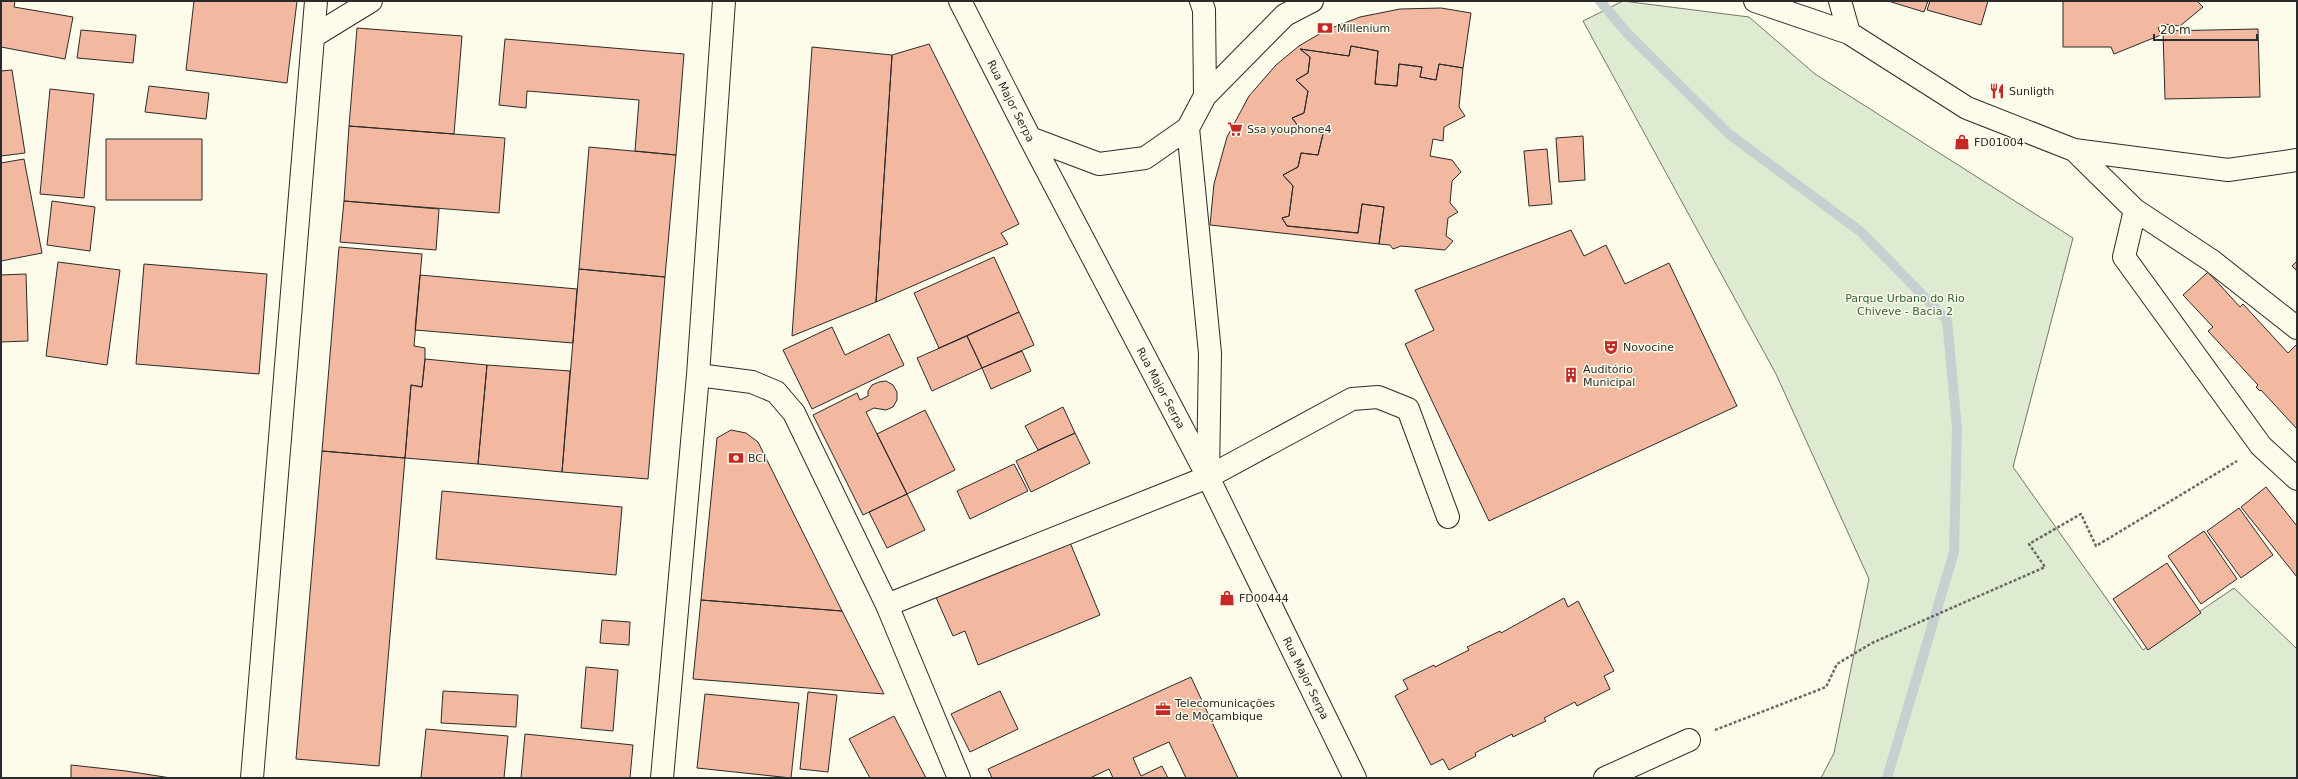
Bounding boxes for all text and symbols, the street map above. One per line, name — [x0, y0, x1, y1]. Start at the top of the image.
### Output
scale bar — [2154, 16, 2257, 42]
bank icon: Millenium — [1316, 19, 1334, 37]
place label: Millenium — [1337, 22, 1390, 35]
text: 20 m — [2160, 23, 2191, 37]
street label: Rua Major Serpa — [984, 58, 1037, 144]
restaurant icon: Sunligth — [1988, 82, 2006, 100]
place label: Sunligth — [2009, 85, 2054, 98]
supermarket icon: Ssa youphone4 — [1226, 120, 1244, 138]
place label: Ssa youphone4 — [1247, 123, 1332, 136]
shop icon: FD01004 — [1953, 133, 1971, 151]
place label: FD01004 — [1974, 136, 2024, 149]
park label: Parque Urbano do Rio Chiveve - Bacia 2 — [1845, 292, 1965, 318]
theatre icon: Novocine — [1602, 338, 1620, 356]
place label: Novocine — [1623, 341, 1674, 354]
street label: Rua Major Serpa — [1134, 345, 1188, 431]
place label: Auditório Municipal — [1583, 363, 1635, 389]
building icon: Auditório Municipal — [1562, 366, 1580, 384]
bank icon: BCI — [727, 449, 745, 467]
place label: BCI — [748, 452, 766, 465]
shop icon: FD00444 — [1218, 589, 1236, 607]
place label: FD00444 — [1239, 592, 1289, 605]
street label: Rua Major Serpa — [1280, 635, 1331, 722]
place label: Telecomunicações de Moçambique — [1174, 697, 1275, 723]
office icon: Telecomunicações de Moçambique — [1154, 700, 1172, 718]

